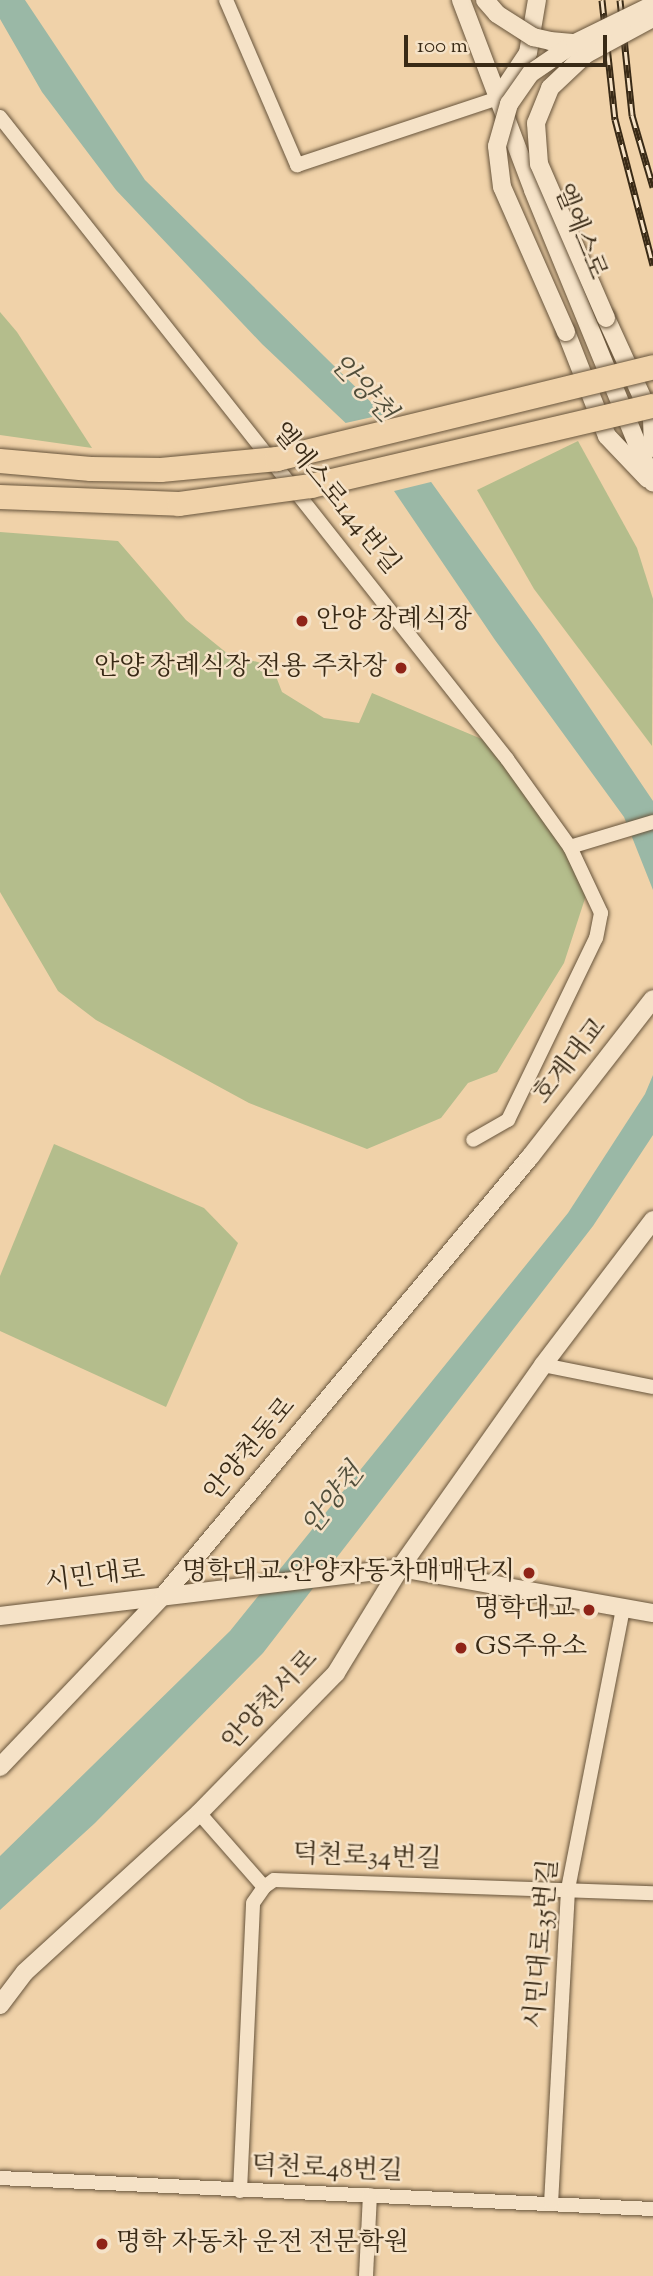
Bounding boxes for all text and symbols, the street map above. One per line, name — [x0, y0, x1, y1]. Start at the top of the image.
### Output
scale bar — [408, 21, 611, 65]
text: 100 m — [417, 32, 468, 62]
street label: 엘에스로 — [546, 180, 612, 284]
water label: 안양천 — [322, 348, 402, 430]
street label: 엘에스로144번길 — [264, 417, 406, 581]
place label: 안양 장례식장 — [316, 605, 472, 637]
marker: 안양 장례식장 — [294, 613, 310, 629]
place label: 안양 장례식장 전용 주차장 — [94, 652, 387, 684]
marker: 안양 장례식장 전용 주차장 — [393, 660, 409, 676]
street label: 호계대교 — [528, 1013, 614, 1111]
street label: 안양천동로 — [199, 1392, 303, 1508]
water label: 안양천 — [296, 1458, 372, 1542]
street label: 시민대로 — [43, 1555, 147, 1599]
place label: 명학대교.안양자동차매매단지 — [182, 1557, 515, 1589]
marker: 명학대교.안양자동차매매단지 — [521, 1565, 537, 1581]
place label: 명학대교 — [475, 1594, 575, 1626]
marker: 명학대교 — [581, 1602, 597, 1618]
place label: GS주유소 — [475, 1632, 587, 1664]
marker: GS주유소 — [453, 1640, 469, 1656]
street label: 안양천서로 — [217, 1644, 325, 1758]
street label: 덕천로34번길 — [292, 1840, 442, 1876]
street label: 시민대로35번길 — [520, 1858, 566, 2030]
street label: 덕천로48번길 — [251, 2152, 403, 2188]
place label: 명학 자동차 운전 전문학원 — [116, 2228, 409, 2260]
marker: 명학 자동차 운전 전문학원 — [94, 2236, 110, 2252]

